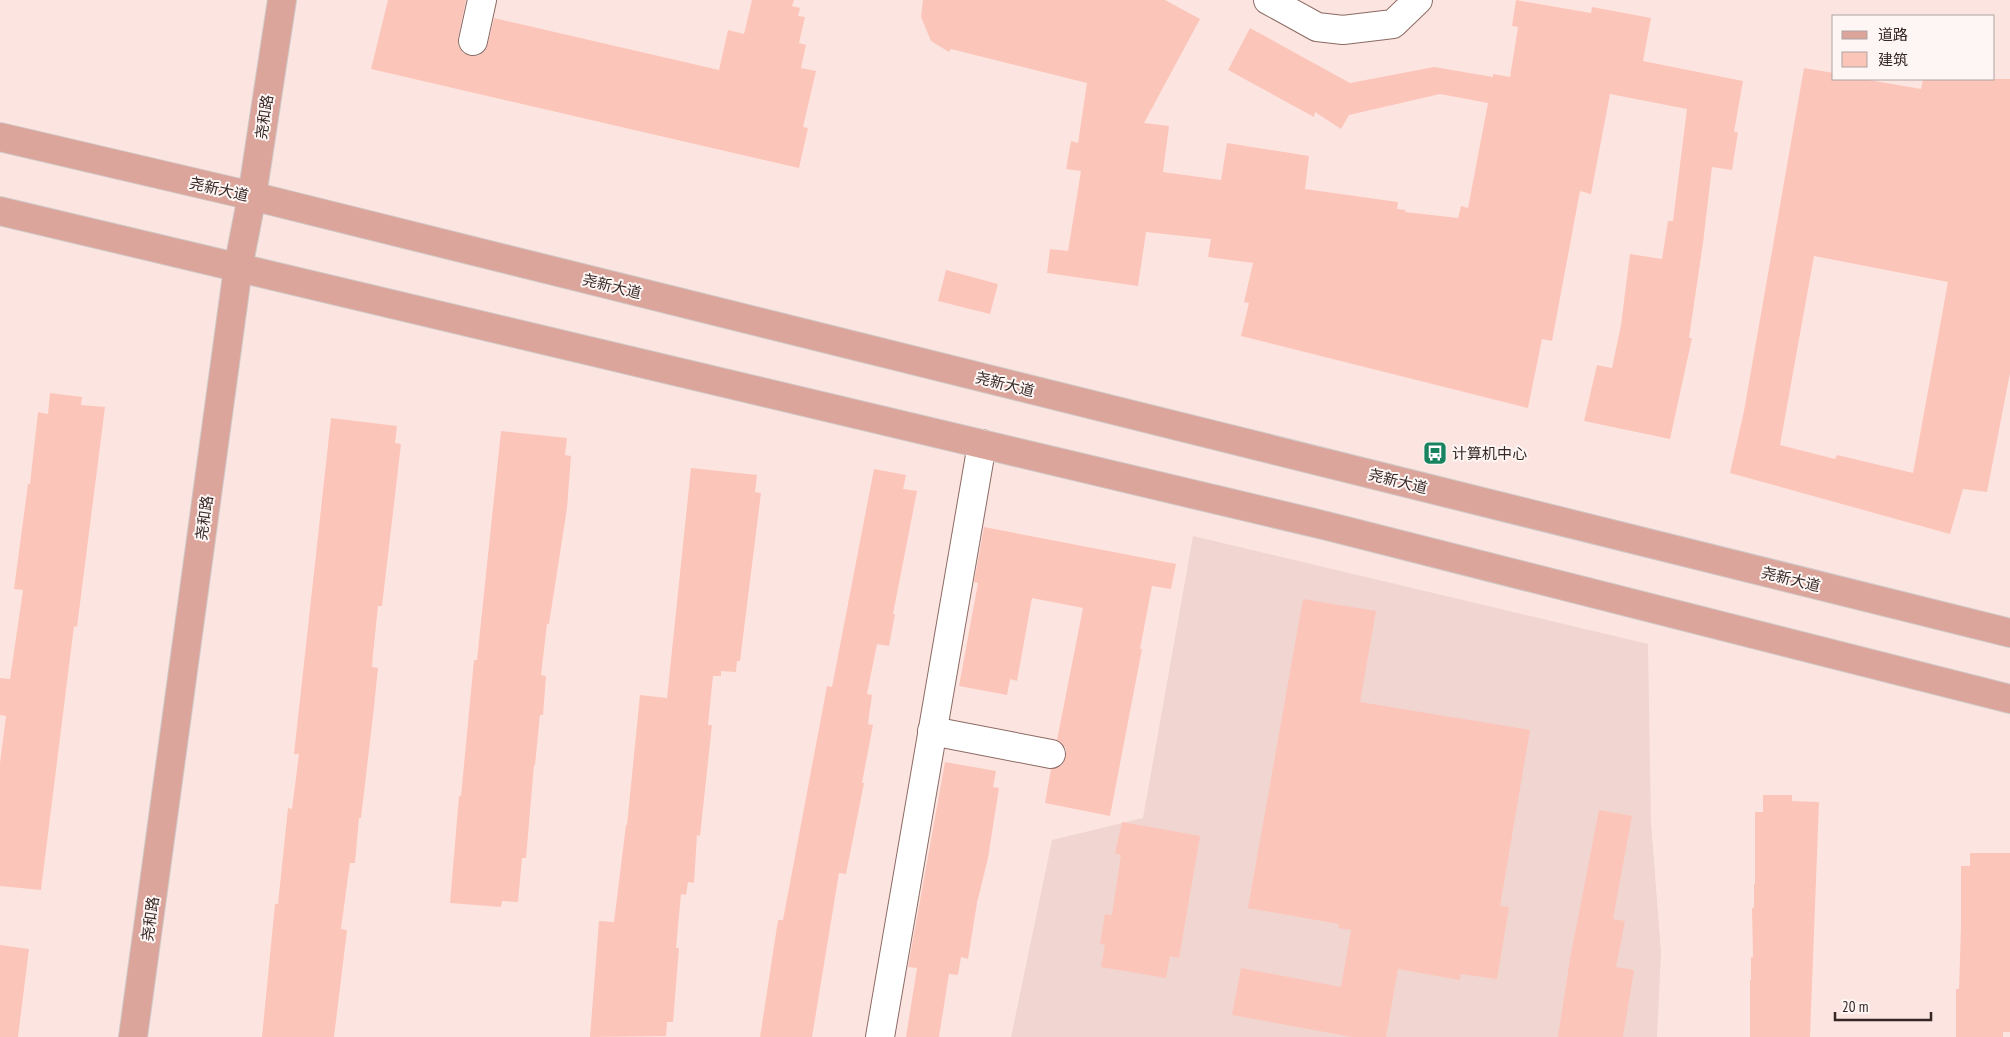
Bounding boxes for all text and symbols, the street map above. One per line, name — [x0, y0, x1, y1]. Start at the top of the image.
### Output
legend — [1832, 15, 1995, 80]
text: 道路 — [1878, 25, 1908, 44]
text: 建筑 — [1878, 50, 1908, 69]
street label: 尧和路 — [251, 93, 277, 141]
street label: 尧新大道 — [188, 173, 250, 205]
street label: 尧新大道 — [581, 270, 643, 302]
street label: 尧新大道 — [974, 368, 1036, 400]
bus stop icon: 计算机中心 — [1422, 440, 1448, 466]
place label: 计算机中心 — [1452, 444, 1527, 463]
street label: 尧新大道 — [1367, 465, 1429, 497]
street label: 尧和路 — [191, 494, 217, 542]
street label: 尧新大道 — [1760, 563, 1822, 595]
street label: 尧和路 — [137, 895, 163, 943]
scale bar — [1835, 990, 1931, 1022]
text: 20 m — [1842, 997, 1868, 1016]

